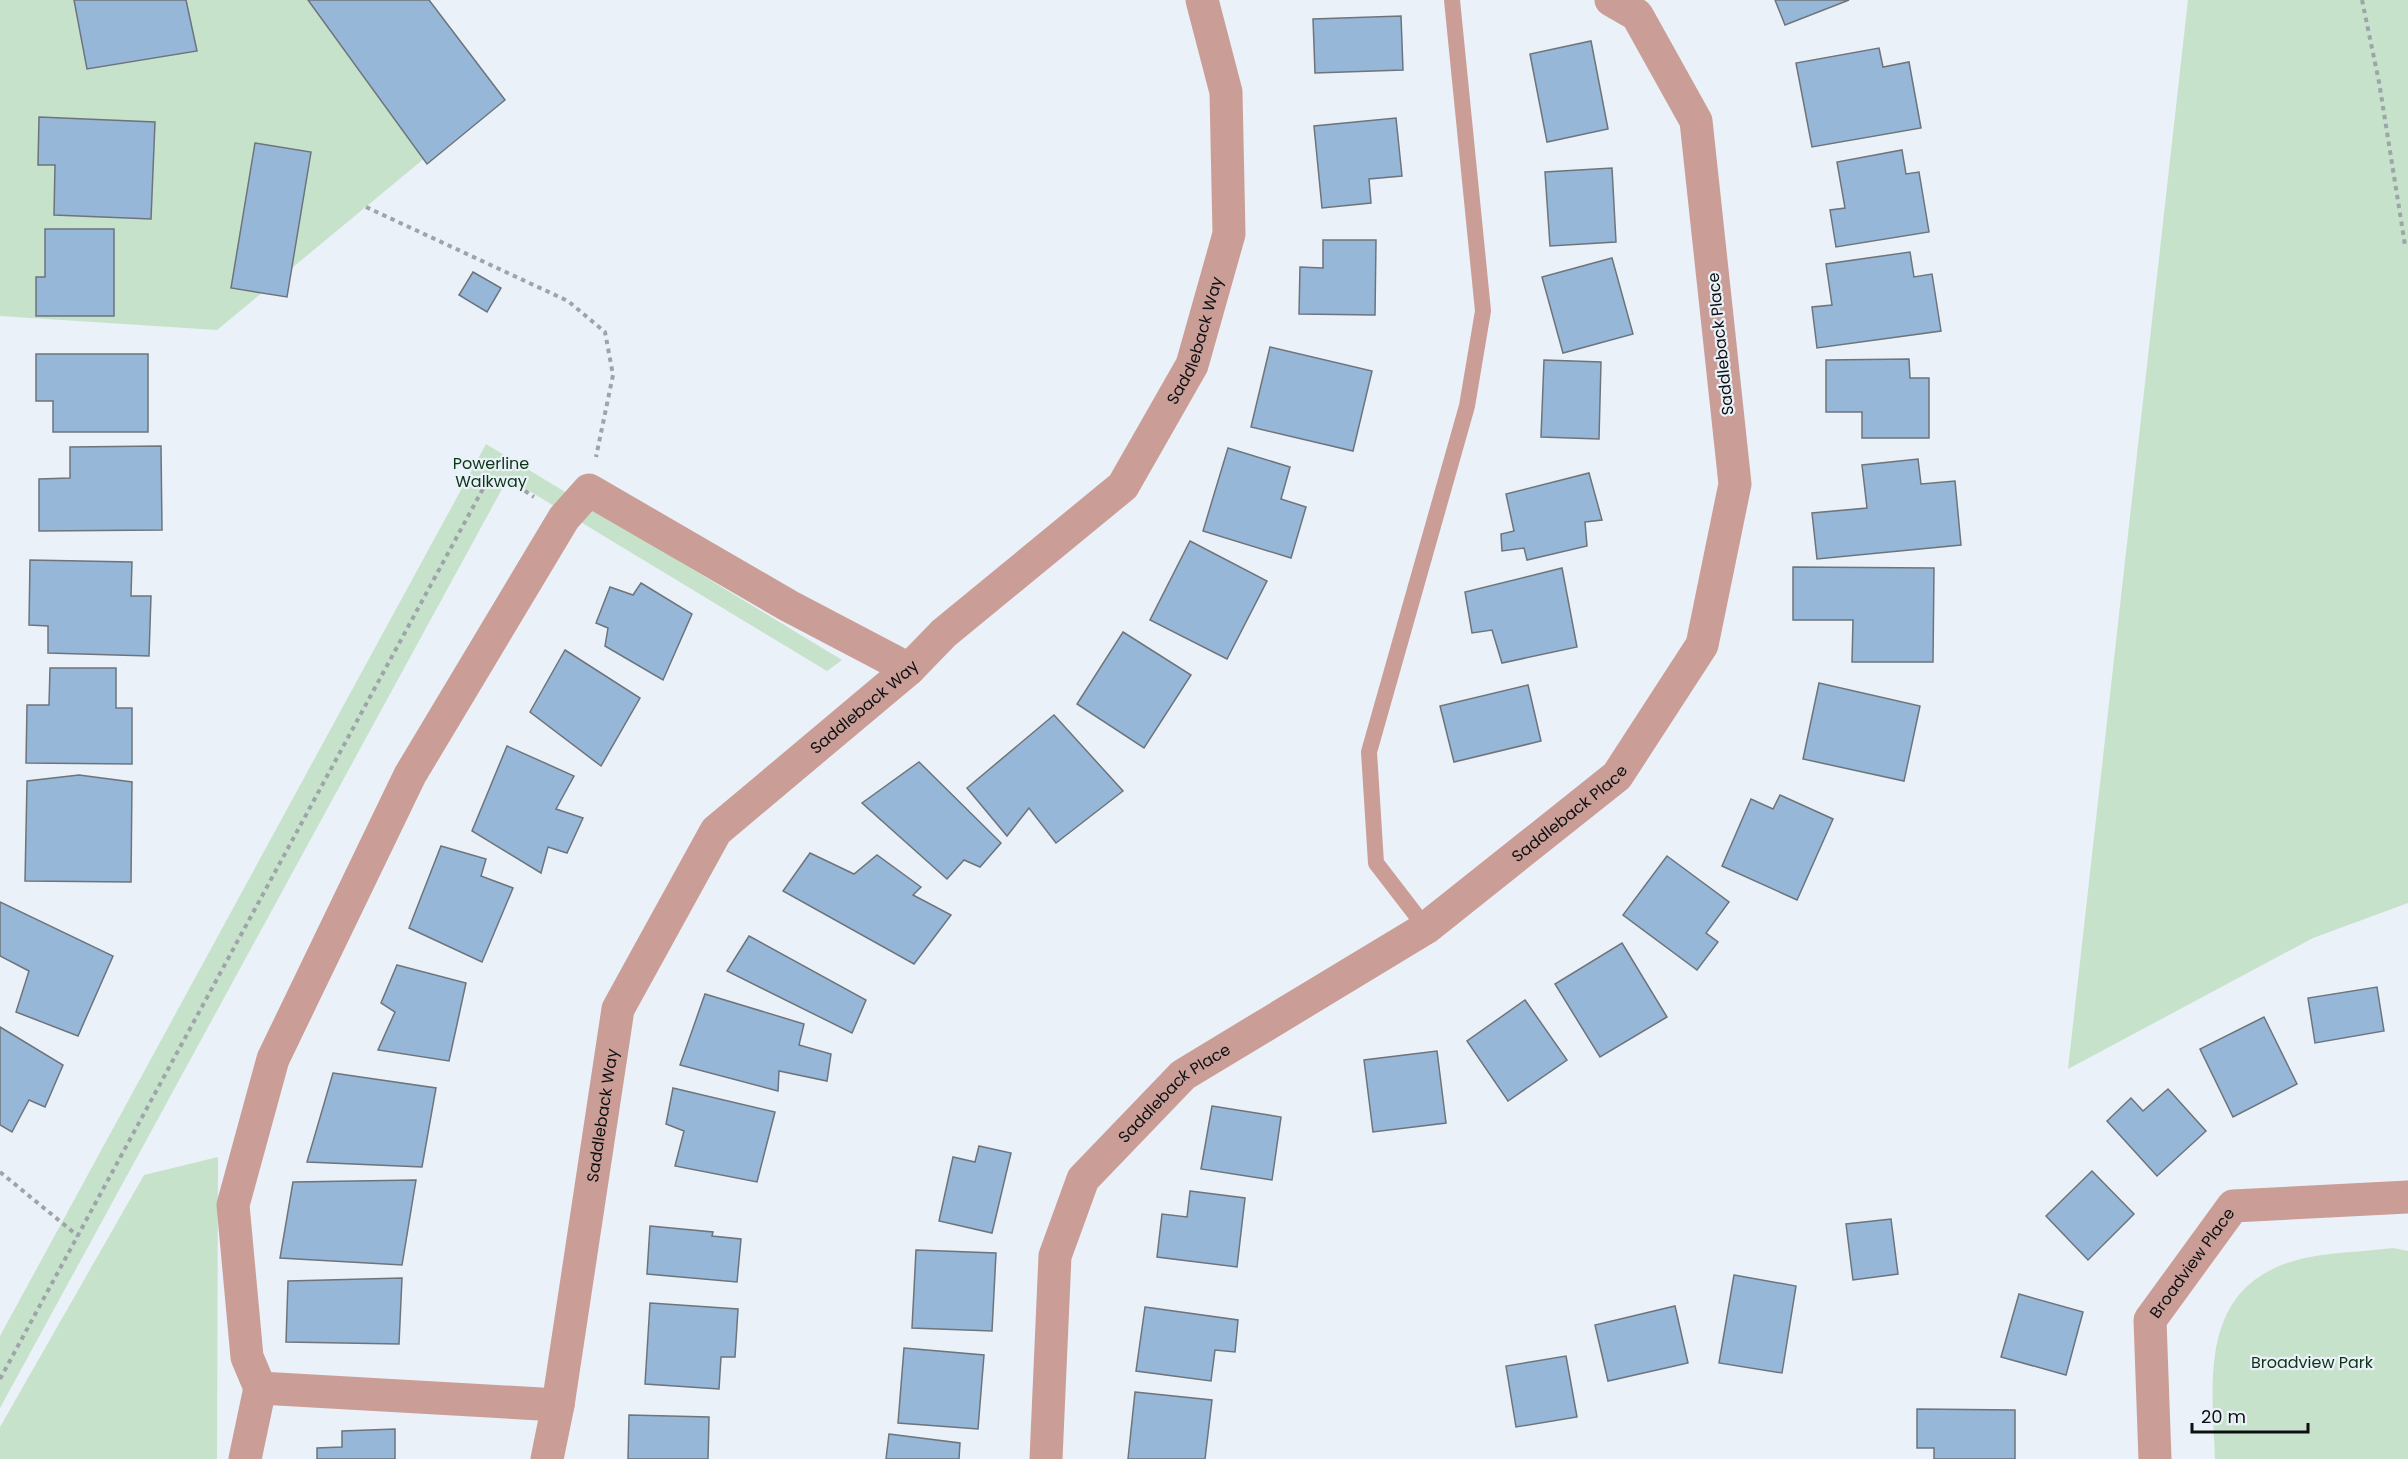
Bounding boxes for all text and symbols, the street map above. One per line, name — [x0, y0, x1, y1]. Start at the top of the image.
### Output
street label: Saddleback Place — [1702, 271, 1739, 416]
street label: Saddleback Way — [1161, 274, 1228, 409]
park label: Powerline Walkway — [453, 452, 529, 493]
street label: Saddleback Way — [805, 655, 924, 759]
street label: Saddleback Place — [1507, 761, 1633, 868]
street label: Saddleback Place — [1113, 1038, 1235, 1148]
street label: Saddleback Way — [581, 1047, 624, 1184]
street label: Broadview Place — [2144, 1203, 2240, 1323]
park label: Broadview Park — [2251, 1351, 2374, 1374]
scale bar — [2192, 1396, 2308, 1434]
text: 20 m — [2201, 1404, 2246, 1429]

